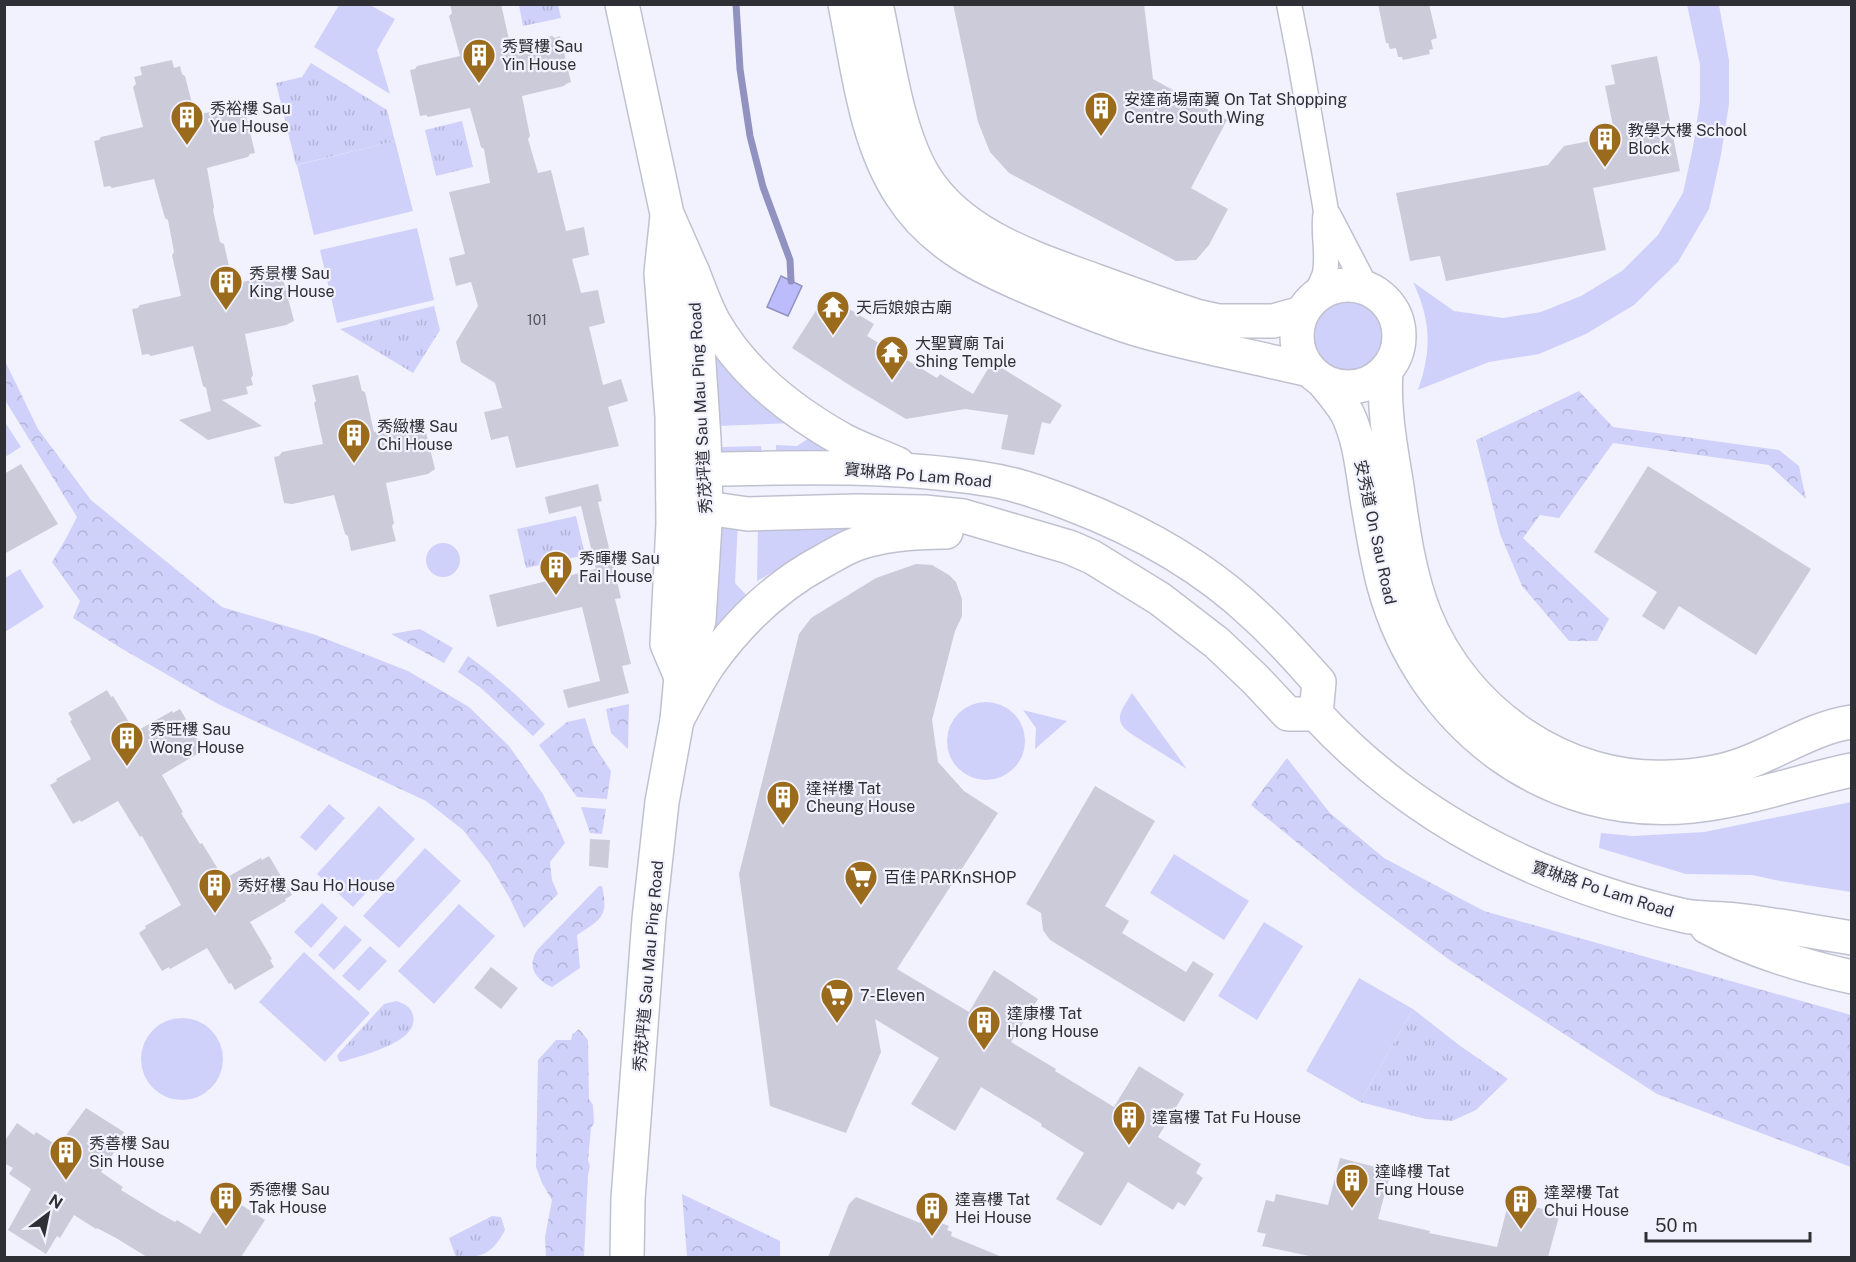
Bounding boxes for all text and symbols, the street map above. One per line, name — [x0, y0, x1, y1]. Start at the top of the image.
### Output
building icon: 秀賢樓 Sau Yin House — [461, 37, 497, 84]
place label: 秀賢樓 Sau Yin House — [502, 37, 583, 74]
building icon: 安達商場南翼 On Tat Shopping Centre South Wing — [1083, 90, 1119, 137]
place label: 安達商場南翼 On Tat Shopping Centre South Wing — [1124, 90, 1347, 127]
building icon: 秀裕樓 Sau Yue House — [169, 99, 205, 146]
place label: 秀裕樓 Sau Yue House — [210, 99, 291, 136]
building icon: 教學大樓 School Block — [1587, 121, 1623, 168]
place label: 教學大樓 School Block — [1628, 121, 1748, 158]
building icon: 秀景樓 Sau King House — [208, 264, 244, 311]
place label: 秀景樓 Sau King House — [249, 264, 335, 301]
temple icon: 天后娘娘古廟 — [815, 289, 851, 336]
place label: 天后娘娘古廟 — [856, 298, 952, 317]
street label: 秀茂坪道 Sau Mau Ping Road — [685, 302, 716, 514]
house number: 101 — [527, 312, 547, 328]
temple icon: 大聖寶廟 Tai Shing Temple — [874, 334, 910, 381]
place label: 大聖寶廟 Tai Shing Temple — [915, 334, 1016, 371]
building icon: 秀緻樓 Sau Chi House — [336, 417, 372, 464]
place label: 秀緻樓 Sau Chi House — [377, 417, 458, 454]
street label: 安秀道 On Sau Road — [1351, 458, 1400, 606]
street label: 寶琳路 Po Lam Road — [843, 460, 993, 491]
building icon: 秀暉樓 Sau Fai House — [538, 549, 574, 596]
place label: 秀暉樓 Sau Fai House — [579, 549, 660, 586]
building icon: 秀旺樓 Sau Wong House — [109, 720, 145, 767]
place label: 秀旺樓 Sau Wong House — [150, 720, 244, 757]
building icon: 達祥樓 Tat Cheung House — [765, 779, 801, 826]
place label: 達祥樓 Tat Cheung House — [806, 779, 915, 816]
street label: 寶琳路 Po Lam Road — [1529, 858, 1676, 921]
supermarket icon: 百佳 PARKnSHOP — [843, 859, 879, 906]
street label: 秀茂坪道 Sau Mau Ping Road — [630, 860, 667, 1072]
building icon: 秀好樓 Sau Ho House — [197, 867, 233, 914]
place label: 百佳 PARKnSHOP — [884, 868, 1016, 887]
place label: 秀好樓 Sau Ho House — [238, 876, 395, 895]
supermarket icon: 7-Eleven — [819, 977, 855, 1024]
place label: 7-Eleven — [860, 986, 925, 1005]
building icon: 達康樓 Tat Hong House — [966, 1004, 1002, 1051]
place label: 達康樓 Tat Hong House — [1007, 1004, 1099, 1041]
building icon: 達富樓 Tat Fu House — [1111, 1099, 1147, 1146]
place label: 達富樓 Tat Fu House — [1152, 1108, 1301, 1127]
building icon: 秀善樓 Sau Sin House — [48, 1134, 84, 1181]
place label: 秀善樓 Sau Sin House — [89, 1134, 170, 1171]
building icon: 達峰樓 Tat Fung House — [1334, 1162, 1370, 1209]
place label: 達峰樓 Tat Fung House — [1375, 1162, 1464, 1199]
building icon: 秀德樓 Sau Tak House — [208, 1180, 244, 1227]
place label: 秀德樓 Sau Tak House — [249, 1180, 330, 1217]
building icon: 達翠樓 Tat Chui House — [1503, 1183, 1539, 1230]
place label: 達翠樓 Tat Chui House — [1544, 1183, 1629, 1220]
north arrow — [18, 1184, 78, 1244]
text: N — [45, 1190, 66, 1213]
building icon: 達喜樓 Tat Hei House — [914, 1190, 950, 1237]
place label: 達喜樓 Tat Hei House — [955, 1190, 1032, 1227]
scale bar — [1646, 1205, 1810, 1243]
text: 50 m — [1655, 1215, 1698, 1236]

